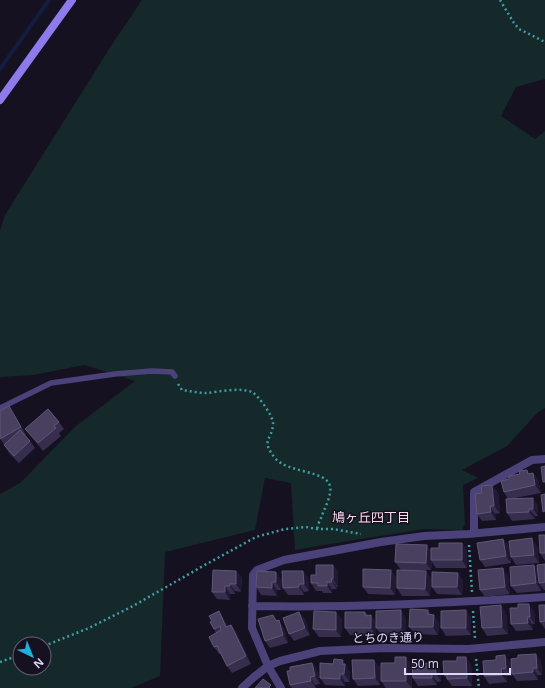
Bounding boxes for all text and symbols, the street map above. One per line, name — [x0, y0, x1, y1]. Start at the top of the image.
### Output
district label: 鳩ヶ丘四丁目 — [332, 508, 410, 526]
street label: とちのき通り — [352, 628, 424, 647]
north arrow — [12, 636, 52, 676]
scale bar — [405, 650, 510, 676]
text: N — [31, 655, 48, 672]
text: 50 m — [411, 655, 439, 672]

